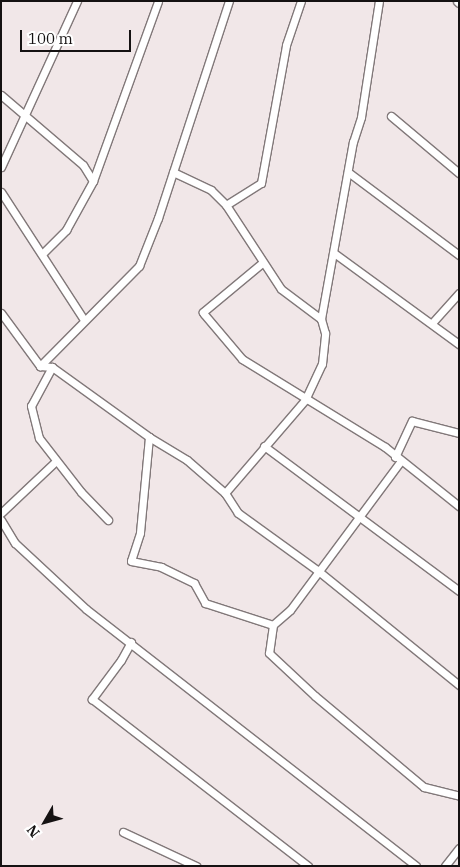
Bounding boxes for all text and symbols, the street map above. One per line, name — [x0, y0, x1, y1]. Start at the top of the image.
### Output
scale bar — [22, 20, 134, 52]
text: 100 m — [28, 29, 73, 48]
north arrow — [20, 797, 70, 847]
text: N — [23, 821, 44, 841]

